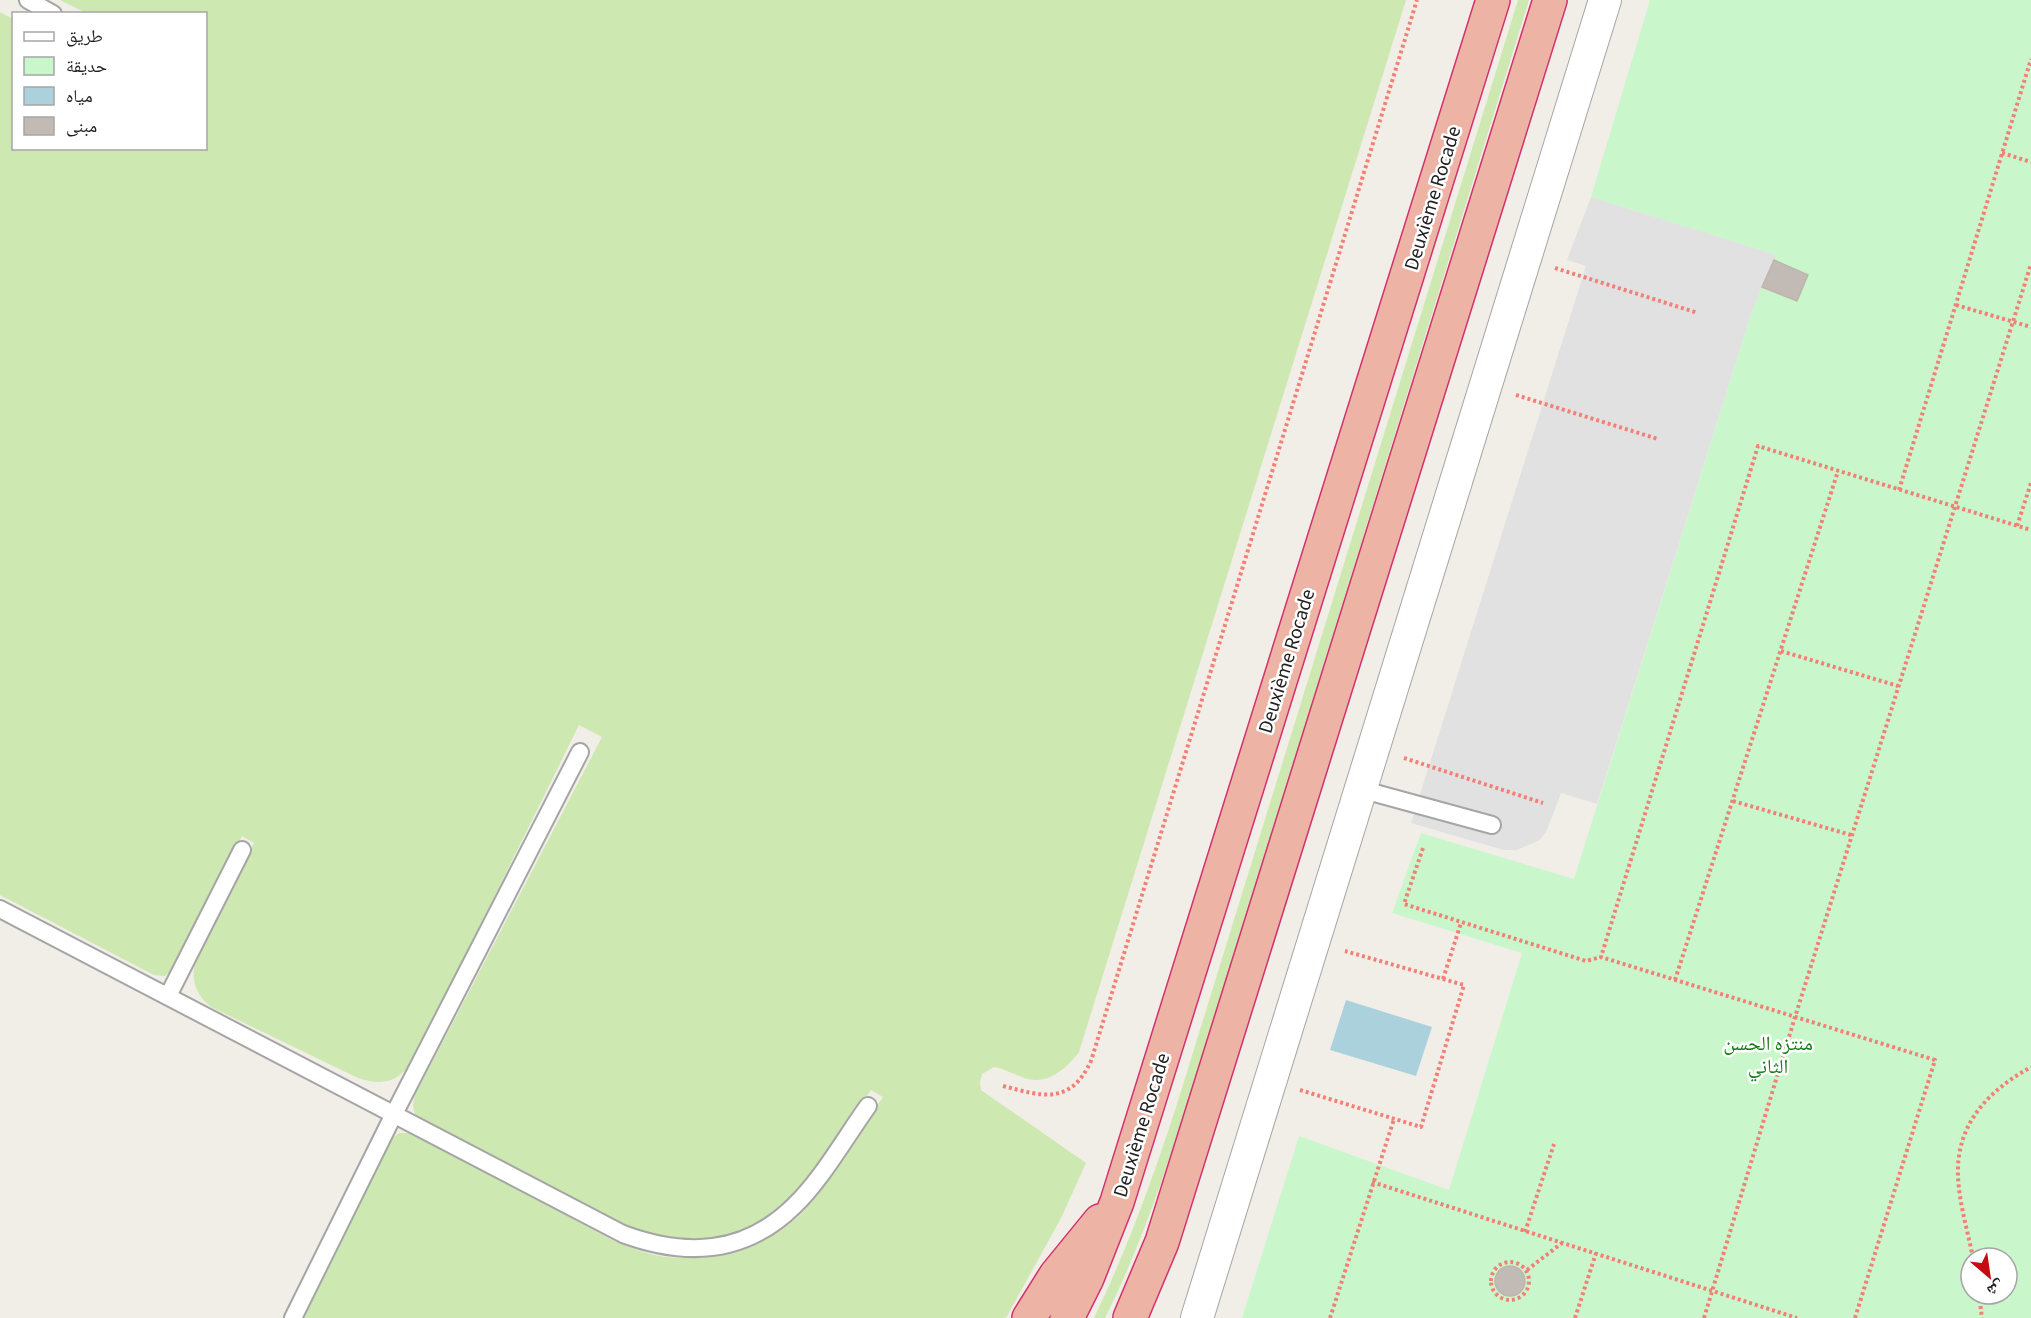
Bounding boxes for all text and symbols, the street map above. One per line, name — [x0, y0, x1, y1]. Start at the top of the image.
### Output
legend — [12, 12, 207, 150]
text: طريق — [66, 24, 103, 49]
text: حديقة — [66, 54, 107, 79]
text: مياه — [66, 84, 93, 109]
text: مبنى — [66, 114, 97, 139]
street label: Deuxième Rocade — [1398, 123, 1468, 274]
street label: Deuxième Rocade — [1252, 586, 1322, 737]
park label: منتزه الحسن الثاني — [1723, 1030, 1813, 1082]
street label: Deuxième Rocade — [1107, 1050, 1177, 1201]
north arrow — [1959, 1246, 2019, 1306]
text: ش — [1983, 1275, 2009, 1302]

